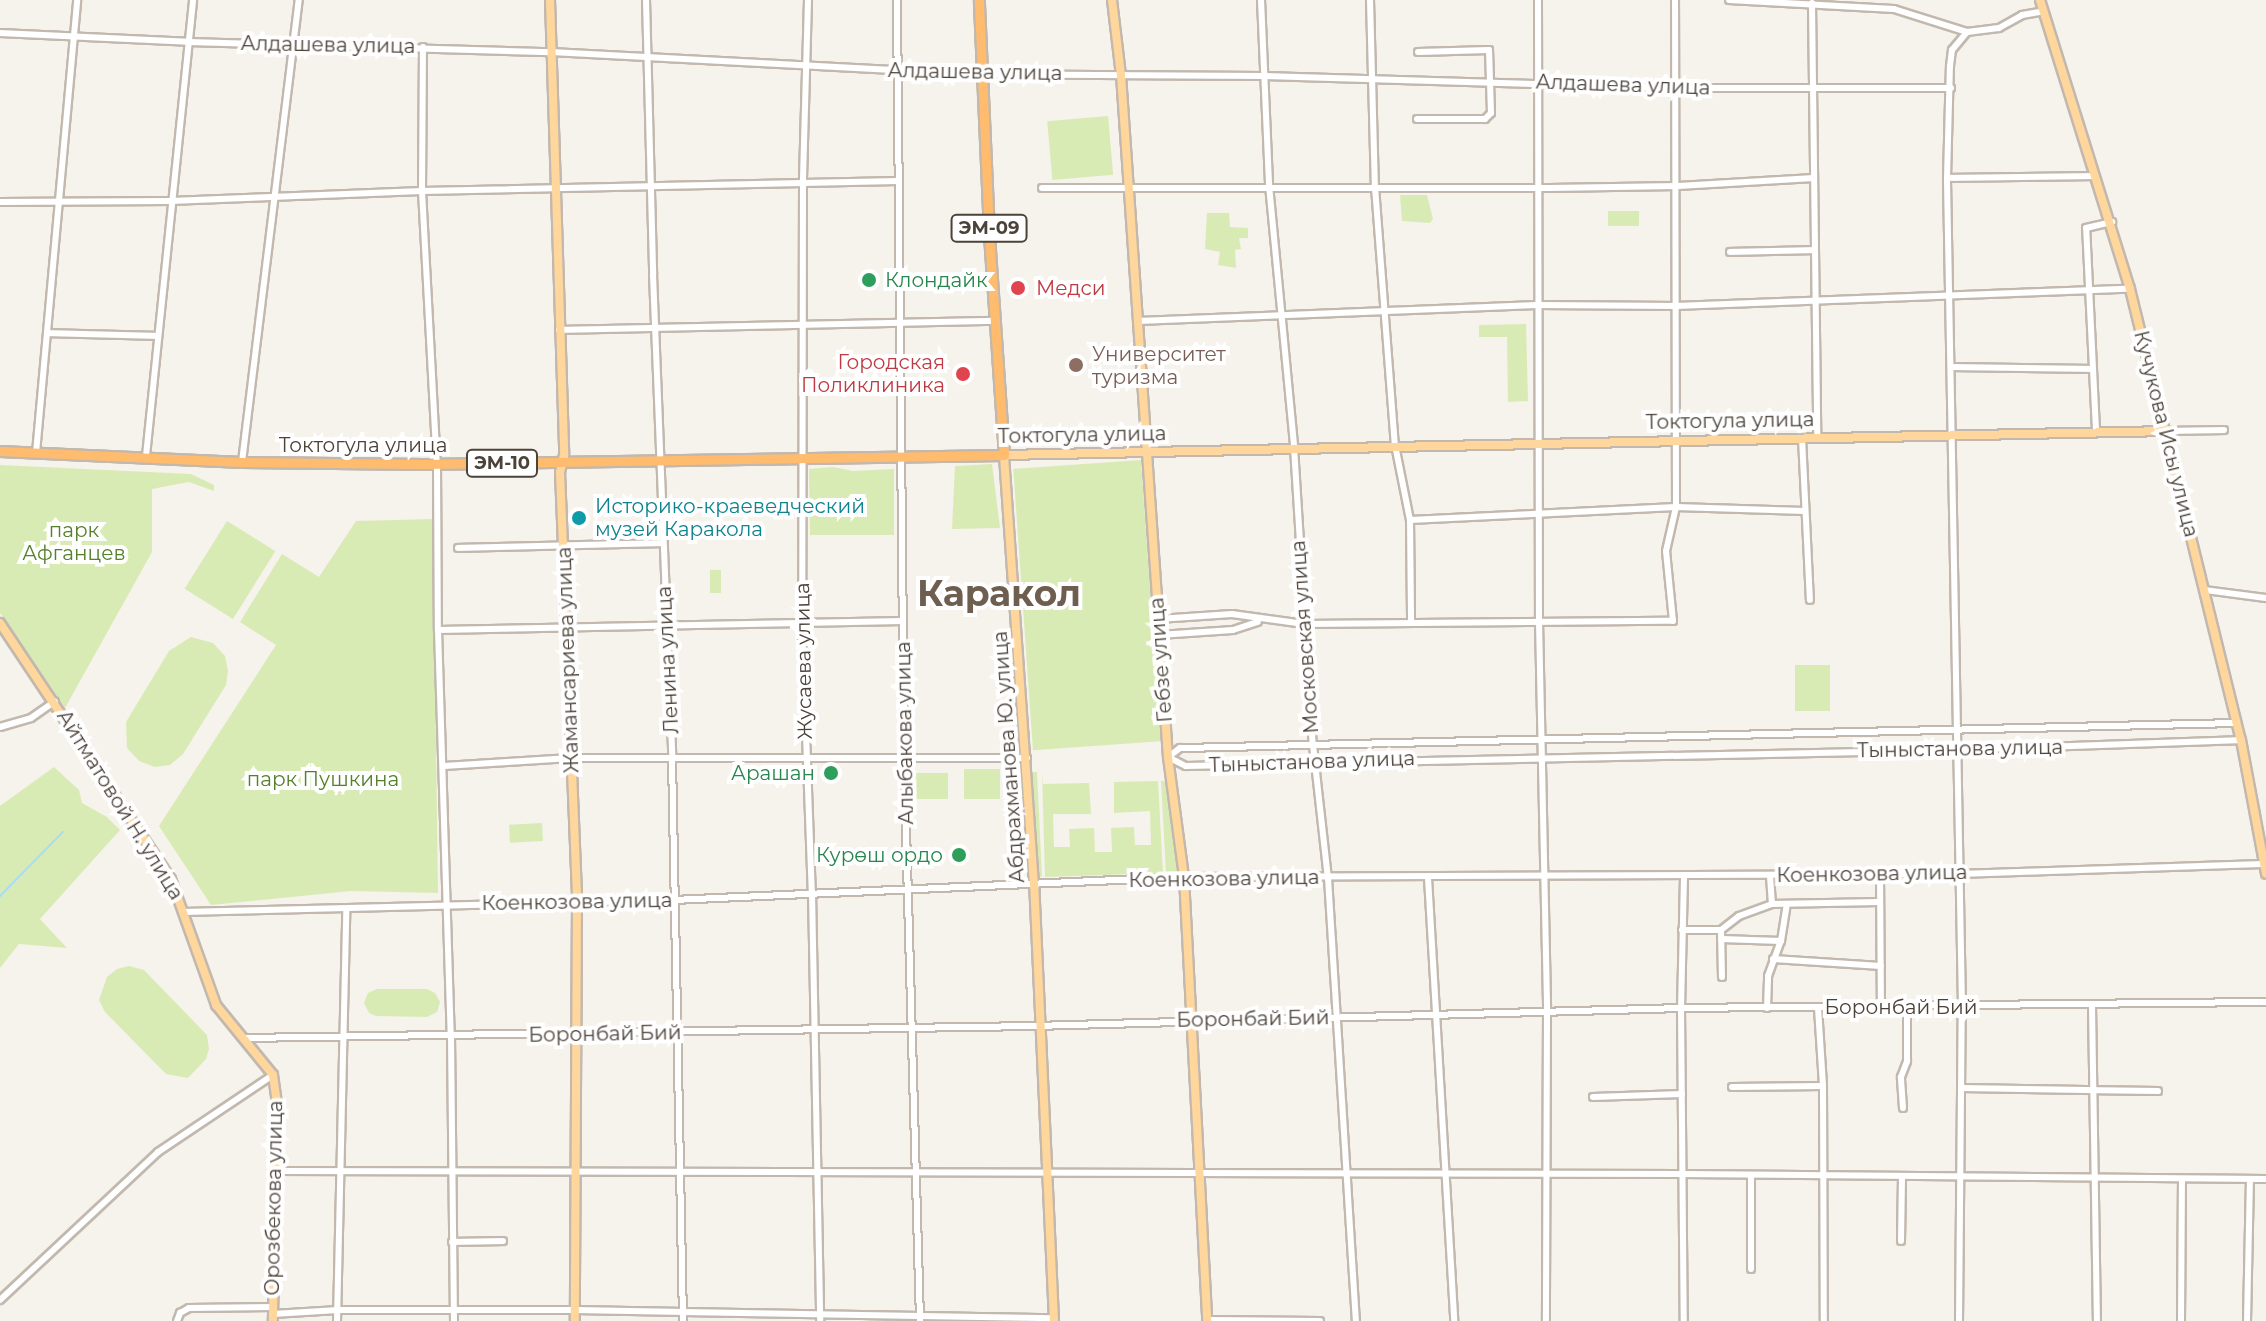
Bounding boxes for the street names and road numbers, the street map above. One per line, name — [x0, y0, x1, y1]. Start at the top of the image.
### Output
street label: Алдашева улица — [240, 31, 416, 59]
street label: Алдашева улица — [887, 58, 1063, 86]
street label: Алдашева улица — [1535, 70, 1711, 100]
road number: ЭМ-09 — [949, 214, 1029, 242]
street label: Кучукова Исы улица — [2129, 328, 2203, 540]
street label: Токтогула улица — [1645, 408, 1815, 434]
street label: Токтогула улица — [997, 422, 1167, 448]
street label: Токтогула улица — [279, 433, 447, 457]
road number: ЭМ-10 — [464, 449, 540, 477]
street label: Московская улица — [1286, 540, 1324, 734]
street label: Жамансариева улица — [552, 546, 584, 774]
street label: Жусаева улица — [791, 582, 817, 740]
street label: Ленина улица — [652, 585, 684, 735]
street label: Гебзе улица — [1145, 597, 1177, 723]
street label: Абдрахманова Ю. улица — [988, 630, 1030, 884]
street label: Алыбакова улица — [891, 641, 919, 825]
street label: Айтматовой Н. улица — [52, 706, 188, 904]
street label: Тыныстанова улица — [1857, 735, 2063, 763]
street label: Тыныстанова улица — [1209, 746, 1415, 778]
street label: Коенкозова улица — [1776, 860, 1968, 888]
street label: Коенкозова улица — [1128, 865, 1320, 893]
street label: Коенкозова улица — [481, 888, 673, 916]
street label: Боронбай Бий — [1825, 995, 1977, 1019]
street label: Боронбай Бий — [1176, 1006, 1330, 1032]
street label: Боронбай Бий — [528, 1021, 682, 1047]
street label: Орозбекова улица — [260, 1100, 288, 1296]

